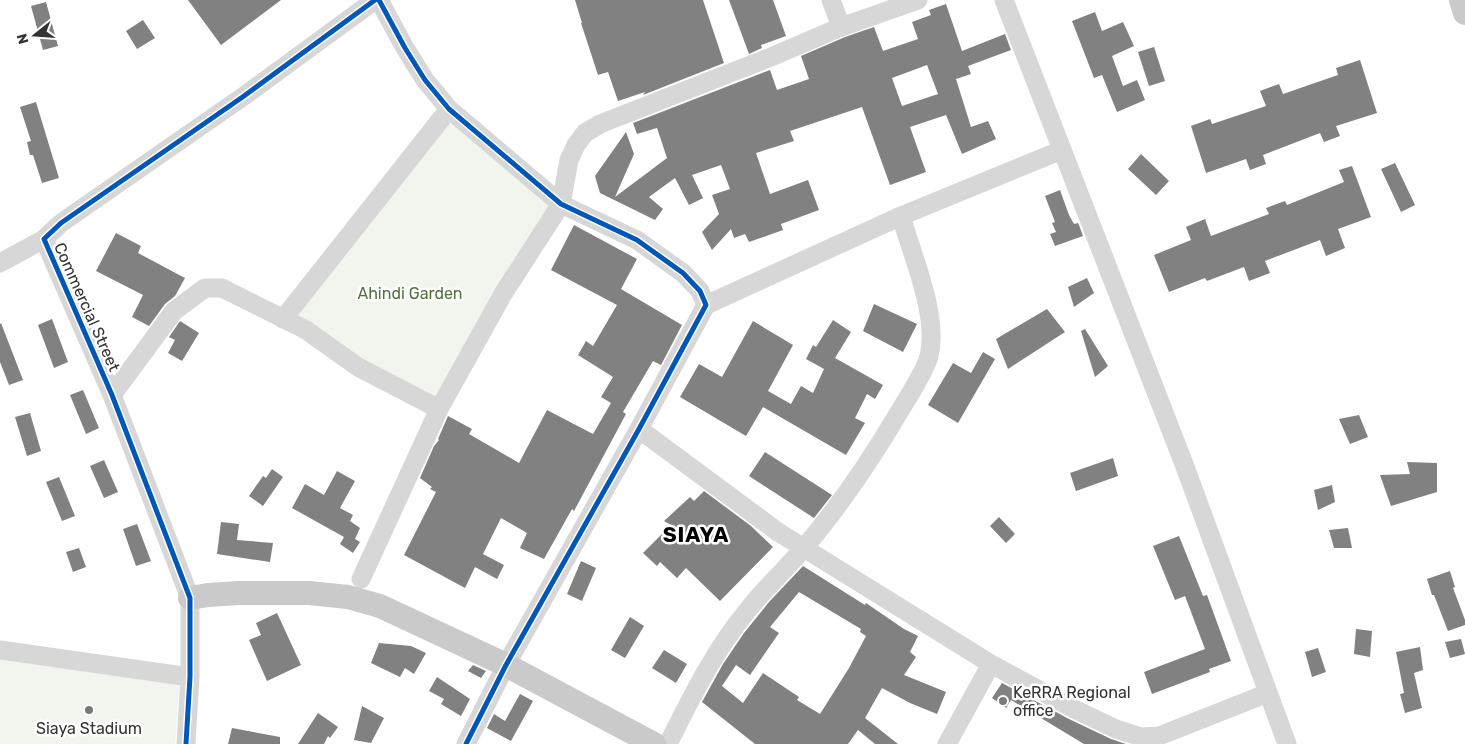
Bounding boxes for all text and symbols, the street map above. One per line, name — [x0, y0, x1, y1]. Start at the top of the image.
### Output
north arrow — [10, 10, 60, 60]
text: N — [13, 31, 33, 46]
street label: Commercial Street — [50, 240, 124, 374]
park label: Ahindi Garden — [357, 284, 463, 303]
district label: SIAYA — [663, 522, 729, 547]
place label: KeRRA Regional office — [1013, 683, 1131, 720]
marker: KeRRA Regional office — [997, 695, 1009, 707]
marker: Siaya Stadium — [83, 704, 95, 716]
place label: Siaya Stadium — [36, 719, 142, 738]

